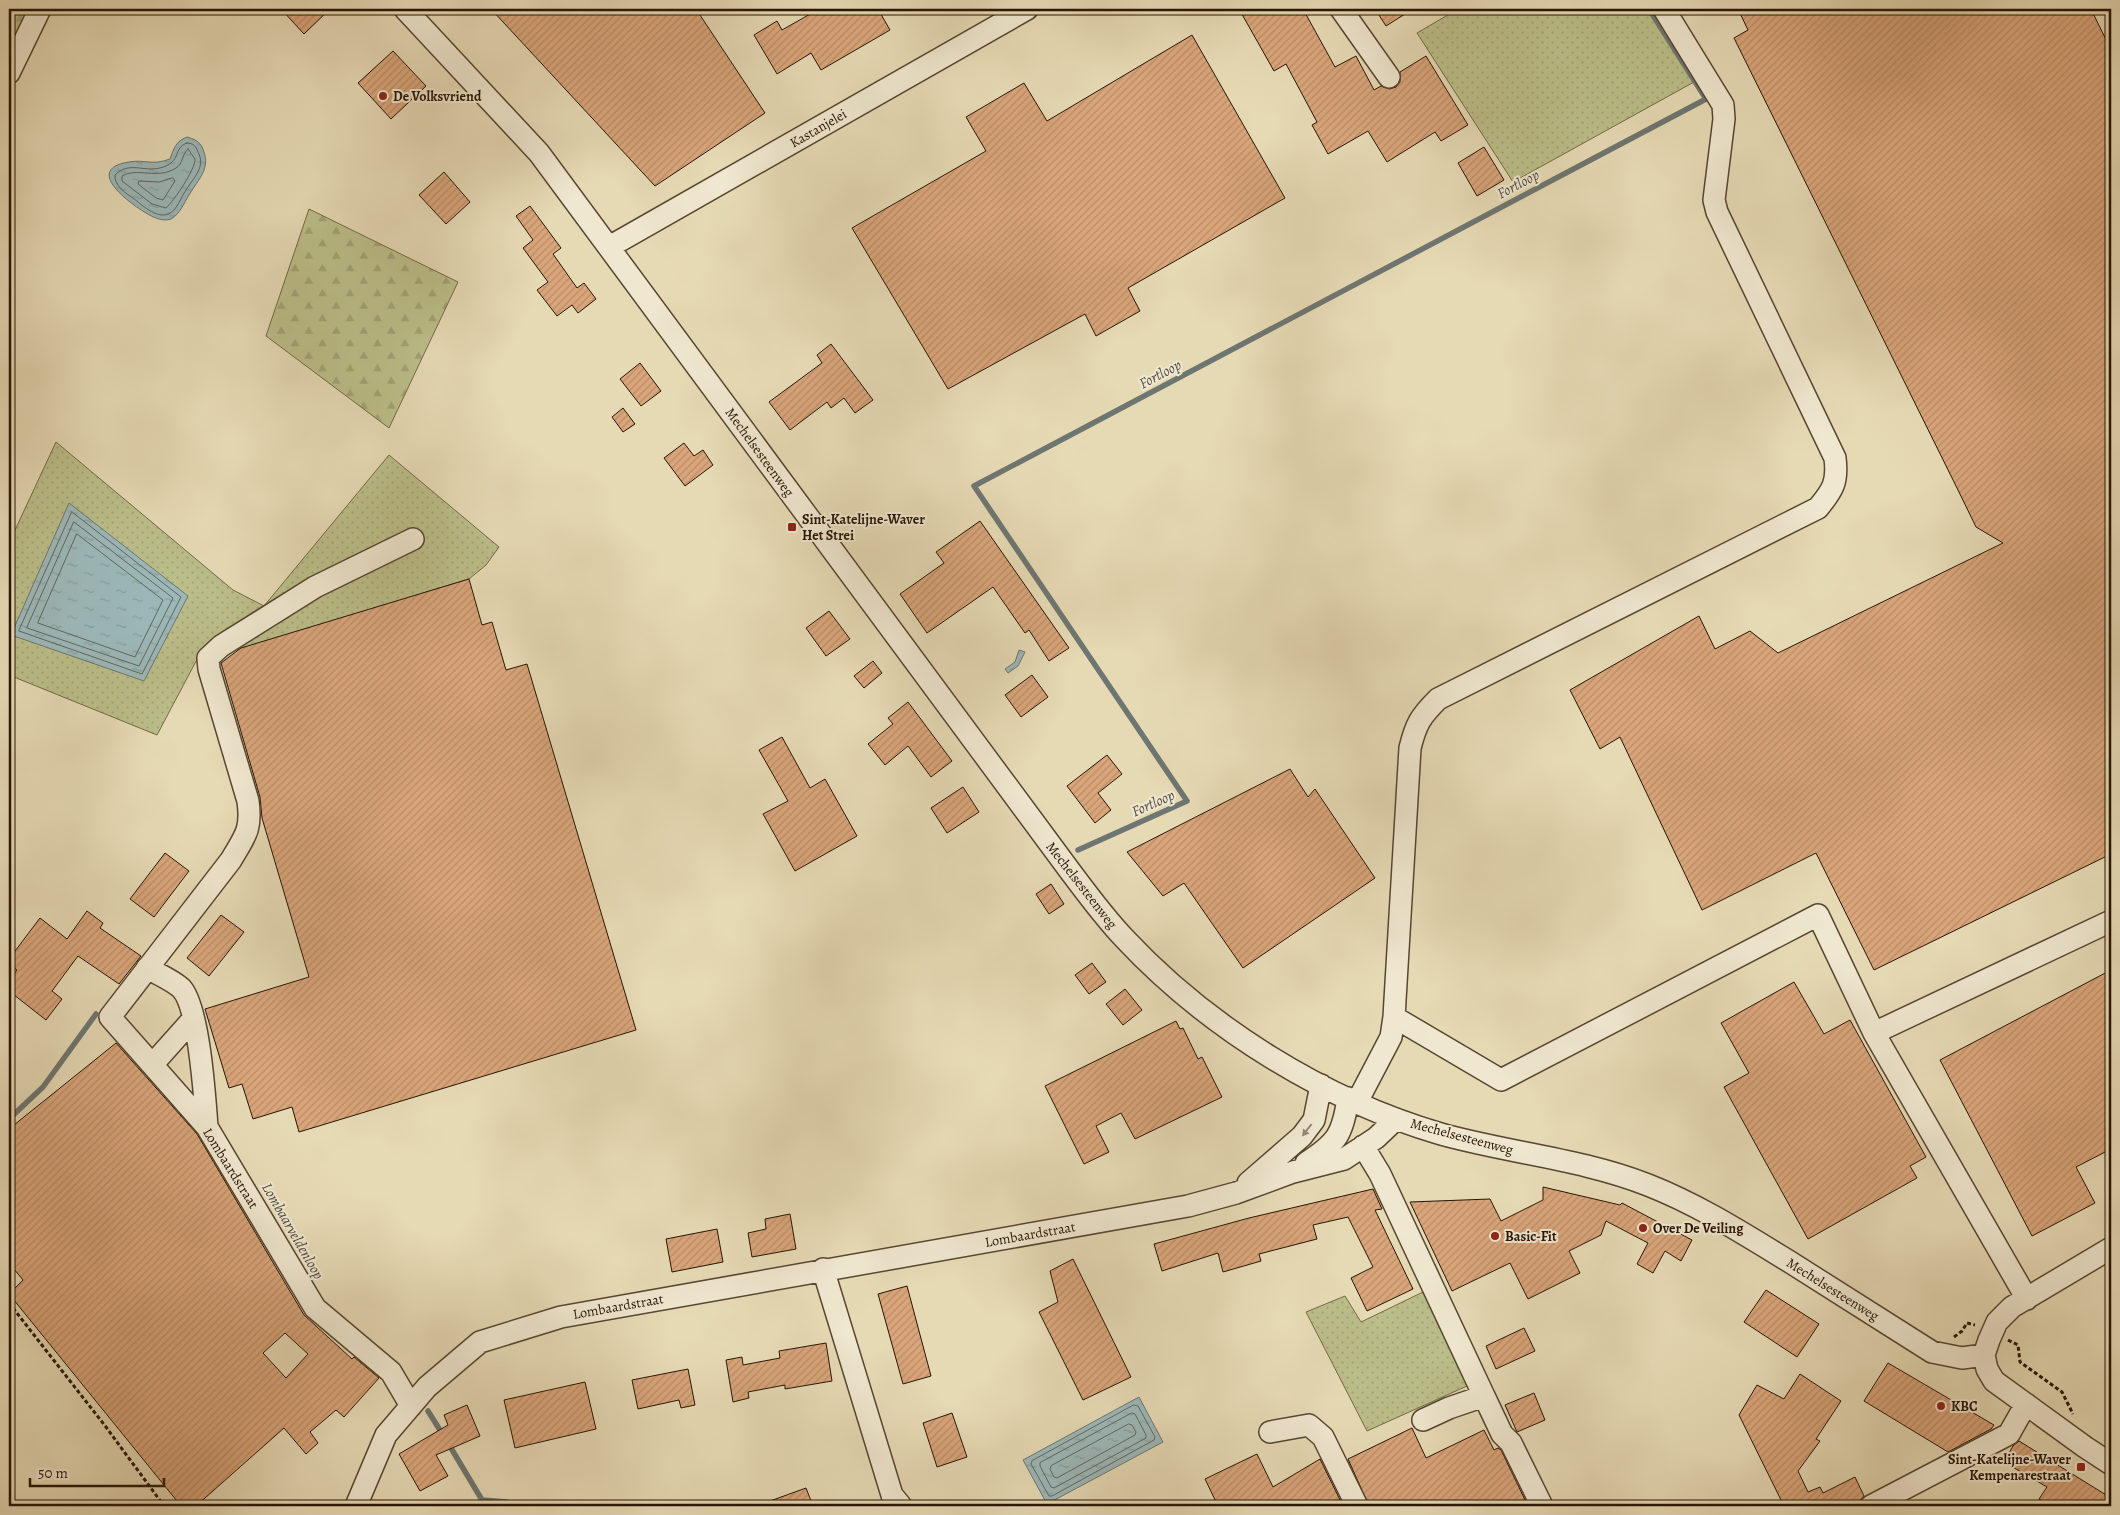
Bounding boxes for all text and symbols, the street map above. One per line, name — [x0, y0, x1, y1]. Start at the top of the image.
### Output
place label: De Volksvriend — [393, 87, 482, 106]
marker: De Volksvriend — [377, 90, 389, 102]
street label: Kastanjelei — [786, 104, 850, 152]
water label: Fortloop — [1493, 165, 1543, 203]
water label: Fortloop — [1135, 355, 1185, 393]
street label: Mechelsesteenweg — [721, 404, 798, 501]
place label: Sint-Katelijne-Waver Het Strei — [802, 510, 925, 545]
marker: Sint-Katelijne-Waver Het Strei — [786, 521, 798, 533]
water label: Fortloop — [1128, 785, 1178, 821]
street label: Mechelsesteenweg — [1042, 838, 1122, 933]
street label: Mechelsesteenweg — [1408, 1114, 1515, 1159]
one-way arrow — [1301, 1123, 1312, 1136]
street label: Lombaardstraat — [198, 1124, 263, 1213]
water label: Lombaarveldenloop — [257, 1179, 329, 1283]
street label: Lombaardstraat — [983, 1217, 1077, 1252]
place label: Over De Veiling — [1653, 1219, 1744, 1238]
marker: Over De Veiling — [1637, 1222, 1649, 1234]
place label: Basic-Fit — [1505, 1227, 1557, 1246]
marker: Basic-Fit — [1489, 1230, 1501, 1242]
street label: Mechelsesteenweg — [1783, 1253, 1883, 1326]
street label: Lombaardstraat — [571, 1289, 665, 1324]
place label: KBC — [1951, 1397, 1978, 1416]
marker: KBC — [1935, 1400, 1947, 1412]
place label: Sint-Katelijne-Waver Kempenarestraat — [1948, 1450, 2071, 1485]
scale bar — [30, 1455, 164, 1487]
marker: Sint-Katelijne-Waver Kempenarestraat — [2075, 1461, 2087, 1473]
text: 50 m — [38, 1463, 68, 1483]

